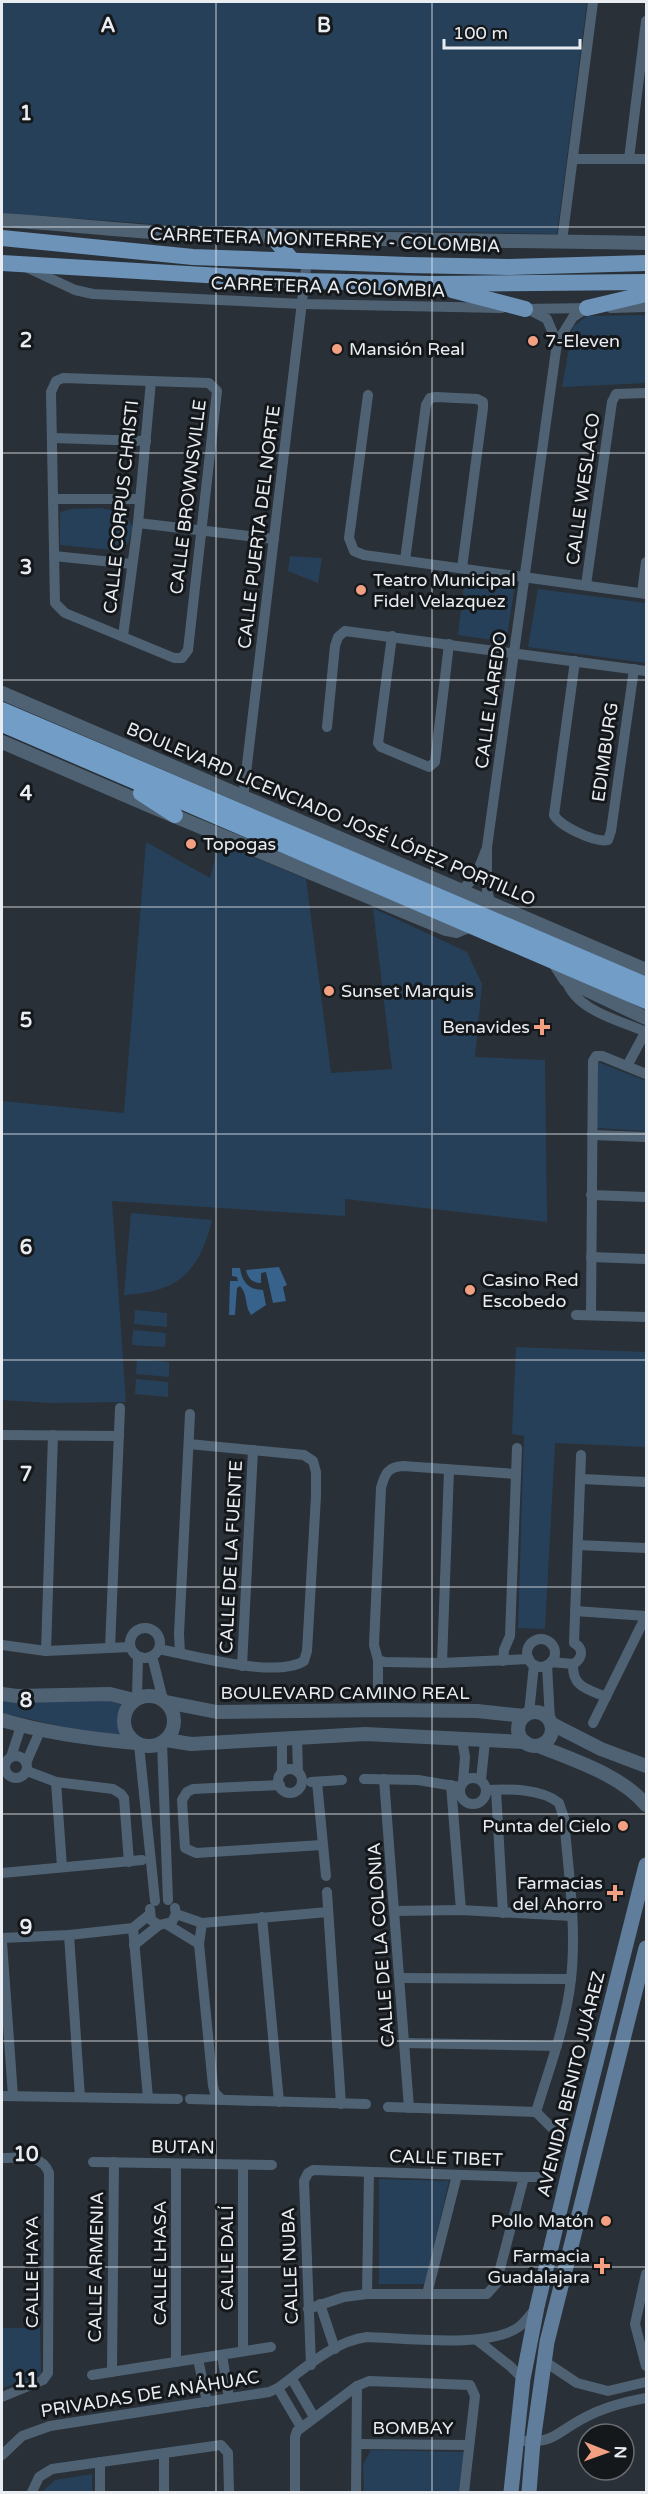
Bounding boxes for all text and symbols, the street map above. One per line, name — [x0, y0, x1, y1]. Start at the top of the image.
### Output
scale bar — [444, 12, 580, 50]
text: A — [101, 14, 116, 38]
text: B — [317, 14, 331, 38]
text: 100 m — [453, 22, 508, 44]
text: 1 — [20, 102, 32, 126]
street label: CARRETERA MONTERREY - COLOMBIA — [149, 223, 501, 257]
street label: CARRETERA A COLOMBIA — [210, 272, 446, 302]
text: 2 — [20, 329, 32, 353]
place label: 7-Eleven — [545, 330, 620, 352]
marker: 7-Eleven — [526, 334, 540, 348]
place label: Mansión Real — [349, 338, 465, 360]
marker: Mansión Real — [330, 342, 344, 356]
street label: CALLE BROWNSVILLE — [165, 398, 211, 596]
street label: CALLE CORPUS CHRISTI — [99, 399, 143, 615]
street label: CALLE PUERTA DEL NORTE — [233, 404, 285, 650]
street label: CALLE WESLACO — [561, 411, 605, 567]
text: 3 — [20, 556, 32, 580]
place label: Teatro Municipal Fidel Velazquez — [373, 569, 516, 612]
marker: Teatro Municipal Fidel Velazquez — [354, 583, 368, 597]
street label: CALLE LAREDO — [470, 630, 512, 770]
street label: EDIMBURG — [587, 701, 623, 803]
street label: BOULEVARD LICENCIADO JOSÉ LÓPEZ PORTILLO — [123, 717, 539, 911]
text: 4 — [20, 782, 33, 806]
place label: Topogas — [203, 833, 276, 855]
marker: Topogas — [184, 837, 198, 851]
place label: Sunset Marquis — [341, 980, 474, 1002]
marker: Sunset Marquis — [322, 984, 336, 998]
text: 5 — [20, 1009, 32, 1033]
place label: Benavides — [442, 1016, 530, 1038]
marker: Benavides — [535, 1020, 549, 1034]
text: 6 — [20, 1236, 32, 1260]
place label: Casino Red Escobedo — [482, 1269, 579, 1312]
marker: Casino Red Escobedo — [463, 1283, 477, 1297]
street label: CALLE DE LA FUENTE — [215, 1460, 247, 1654]
text: 7 — [20, 1463, 32, 1487]
street label: BOULEVARD CAMINO REAL — [220, 1682, 470, 1704]
text: 8 — [20, 1689, 32, 1713]
place label: Punta del Cielo — [482, 1815, 611, 1837]
marker: Punta del Cielo — [616, 1819, 630, 1833]
street label: CALLE DE LA COLONIA — [363, 1842, 399, 2048]
place label: Farmacias del Ahorro — [513, 1872, 603, 1915]
marker: Farmacias del Ahorro — [608, 1886, 622, 1900]
text: 9 — [20, 1916, 32, 1940]
street label: AVENIDA BENITO JUÁREZ — [532, 1969, 610, 2199]
street label: BUTAN — [151, 2135, 215, 2159]
text: 10 — [13, 2143, 39, 2167]
street label: CALLE TIBET — [389, 2145, 503, 2171]
street label: CALLE ARMENIA — [84, 2191, 108, 2343]
street label: CALLE LHASA — [149, 2201, 171, 2325]
street label: CALLE DALÍ — [216, 2205, 238, 2311]
street label: CALLE NUBA — [277, 2207, 303, 2325]
place label: Pollo Matón — [491, 2210, 594, 2232]
marker: Pollo Matón — [599, 2214, 613, 2228]
street label: CALLE HAYA — [21, 2216, 43, 2328]
place label: Farmacia Guadalajara — [488, 2245, 590, 2288]
marker: Farmacia Guadalajara — [595, 2259, 609, 2273]
street label: PRIVADAS DE ANÁHUAC — [39, 2366, 261, 2422]
text: 11 — [13, 2369, 39, 2393]
street label: BOMBAY — [373, 2417, 454, 2439]
north arrow — [576, 2422, 636, 2482]
text: N — [610, 2446, 630, 2459]

